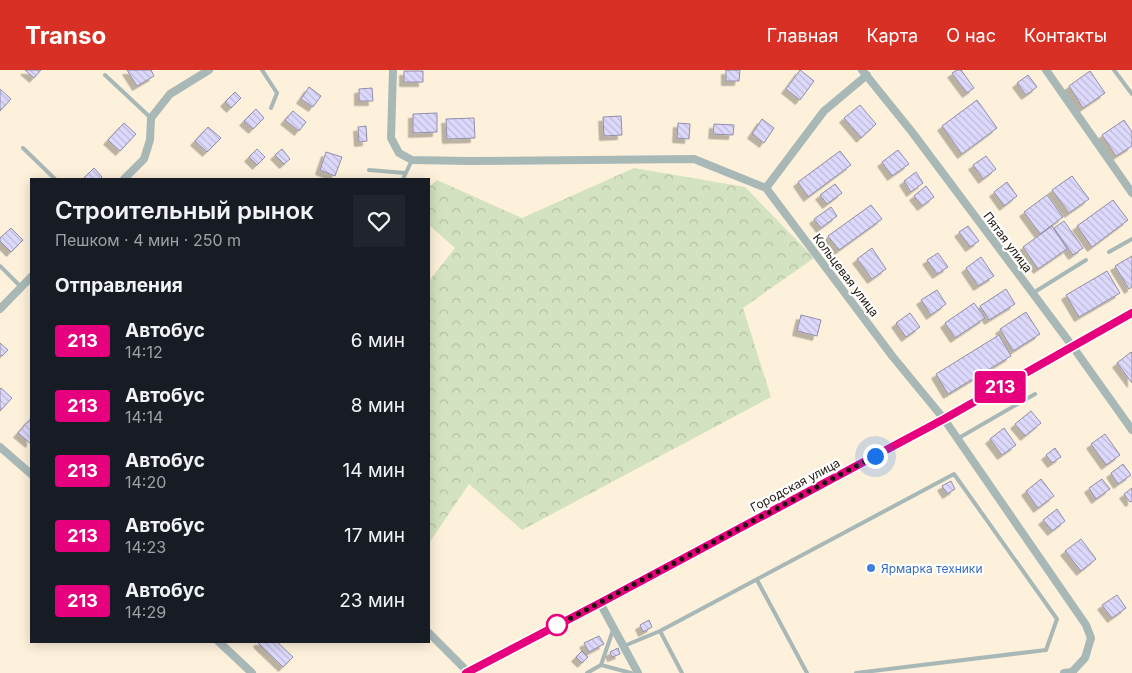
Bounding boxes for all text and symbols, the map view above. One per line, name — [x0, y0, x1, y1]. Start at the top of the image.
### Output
text: Transo — [25, 21, 106, 50]
text: Главная — [767, 25, 838, 46]
text: Карта — [866, 25, 918, 46]
text: О нас — [946, 25, 996, 46]
text: Контакты — [1024, 25, 1107, 46]
button: heart — [353, 195, 405, 247]
text: Строительный рынок — [55, 196, 314, 225]
street label: Пятая улица — [980, 209, 1036, 275]
text: Пешком · 4 мин · 250 m — [55, 230, 241, 250]
street label: Кольцевая улица — [810, 230, 882, 320]
text: Отправления — [55, 274, 183, 297]
text: Автобус — [125, 319, 205, 342]
text: 6 мин — [351, 329, 405, 352]
text: 213 — [67, 330, 98, 351]
text: 14:12 — [125, 342, 163, 362]
line badge: 213 — [971, 371, 1029, 403]
text: 213 — [985, 376, 1015, 397]
text: Автобус — [125, 384, 205, 407]
text: 8 мин — [351, 394, 405, 417]
text: 213 — [67, 395, 98, 416]
text: 14:14 — [125, 407, 163, 427]
your location — [863, 444, 888, 469]
text: Автобус — [125, 449, 205, 472]
street label: Городская улица — [748, 455, 842, 515]
text: 14 мин — [343, 459, 405, 482]
text: 213 — [67, 460, 98, 481]
text: 14:20 — [125, 472, 166, 492]
text: Автобус — [125, 514, 205, 537]
text: 17 мин — [344, 524, 405, 547]
text: 213 — [67, 525, 98, 546]
text: 14:23 — [125, 537, 166, 557]
place label: Ярмарка техники — [881, 561, 982, 576]
marker: Ярмарка техники — [865, 562, 877, 574]
text: Автобус — [125, 579, 205, 602]
text: 23 мин — [339, 589, 405, 612]
text: 213 — [67, 590, 98, 611]
text: 14:29 — [125, 602, 166, 622]
unlabelled marker — [546, 614, 568, 636]

